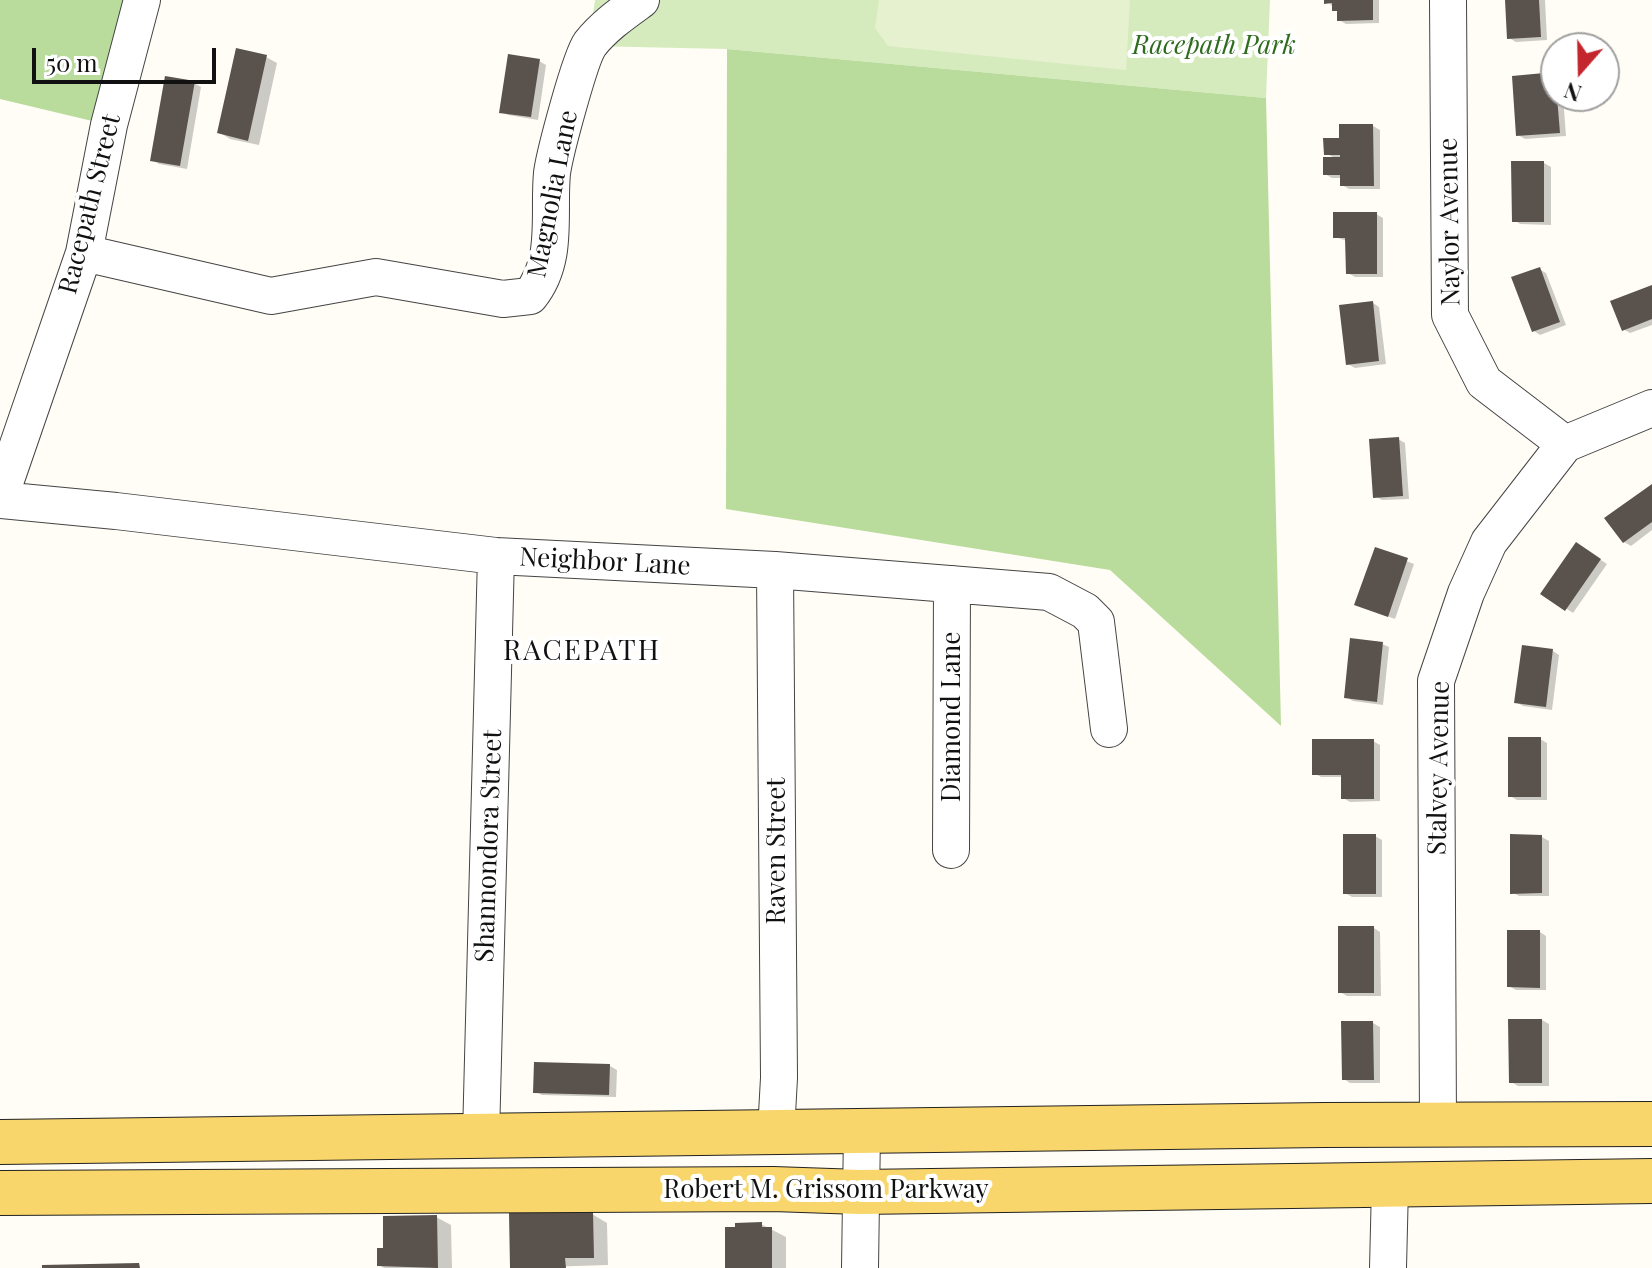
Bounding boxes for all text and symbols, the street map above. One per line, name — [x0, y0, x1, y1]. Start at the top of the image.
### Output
park label: Racepath Park — [1132, 30, 1296, 62]
scale bar — [36, 32, 220, 82]
north arrow — [1540, 32, 1620, 112]
text: 50 m — [46, 46, 98, 78]
text: N — [1560, 76, 1585, 109]
street label: Magnolia Lane — [521, 108, 585, 280]
street label: Racepath Street — [53, 111, 127, 297]
street label: Naylor Avenue — [1433, 138, 1467, 306]
street label: Neighbor Lane — [519, 542, 691, 582]
street label: Diamond Lane — [936, 632, 968, 802]
district label: RACEPATH — [503, 634, 661, 668]
street label: Stalvey Avenue — [1422, 681, 1456, 855]
street label: Shannondora Street — [469, 729, 509, 963]
street label: Raven Street — [761, 777, 793, 925]
street label: Robert M. Grissom Parkway — [663, 1174, 989, 1206]

